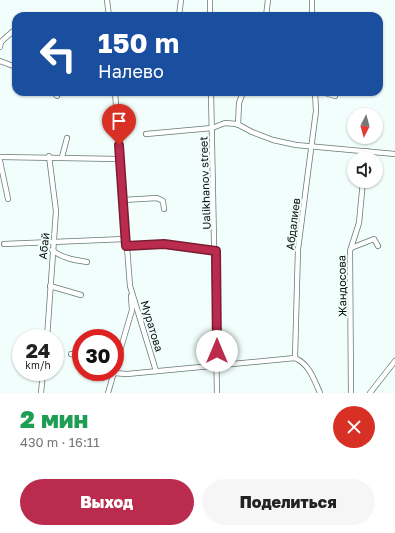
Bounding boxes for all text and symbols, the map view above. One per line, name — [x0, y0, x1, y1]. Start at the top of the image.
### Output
text: 150 m — [98, 26, 179, 59]
icon: left — [32, 28, 84, 80]
text: Налево — [98, 60, 164, 82]
pin — [102, 104, 136, 145]
north arrow — [347, 108, 383, 144]
map controls — [347, 108, 383, 188]
icon: arrive — [108, 110, 130, 132]
street label: Ualikhanov street — [196, 136, 213, 230]
button: sound — [347, 152, 383, 188]
street label: Абдалиев — [283, 197, 302, 251]
street label: Абай — [36, 232, 51, 260]
street label: Жандосова — [334, 255, 349, 317]
street label: Муратова — [139, 299, 166, 353]
speed limit sign: 30 — [72, 329, 124, 381]
position arrow — [196, 330, 238, 372]
text: 24 — [26, 338, 50, 362]
text: km/h — [25, 359, 51, 371]
text: 2 мин — [20, 404, 88, 433]
button: close — [333, 406, 375, 448]
text: 430 m · 16:11 — [20, 434, 99, 450]
button: Выход — [20, 479, 194, 525]
button: Поделиться — [202, 479, 375, 525]

